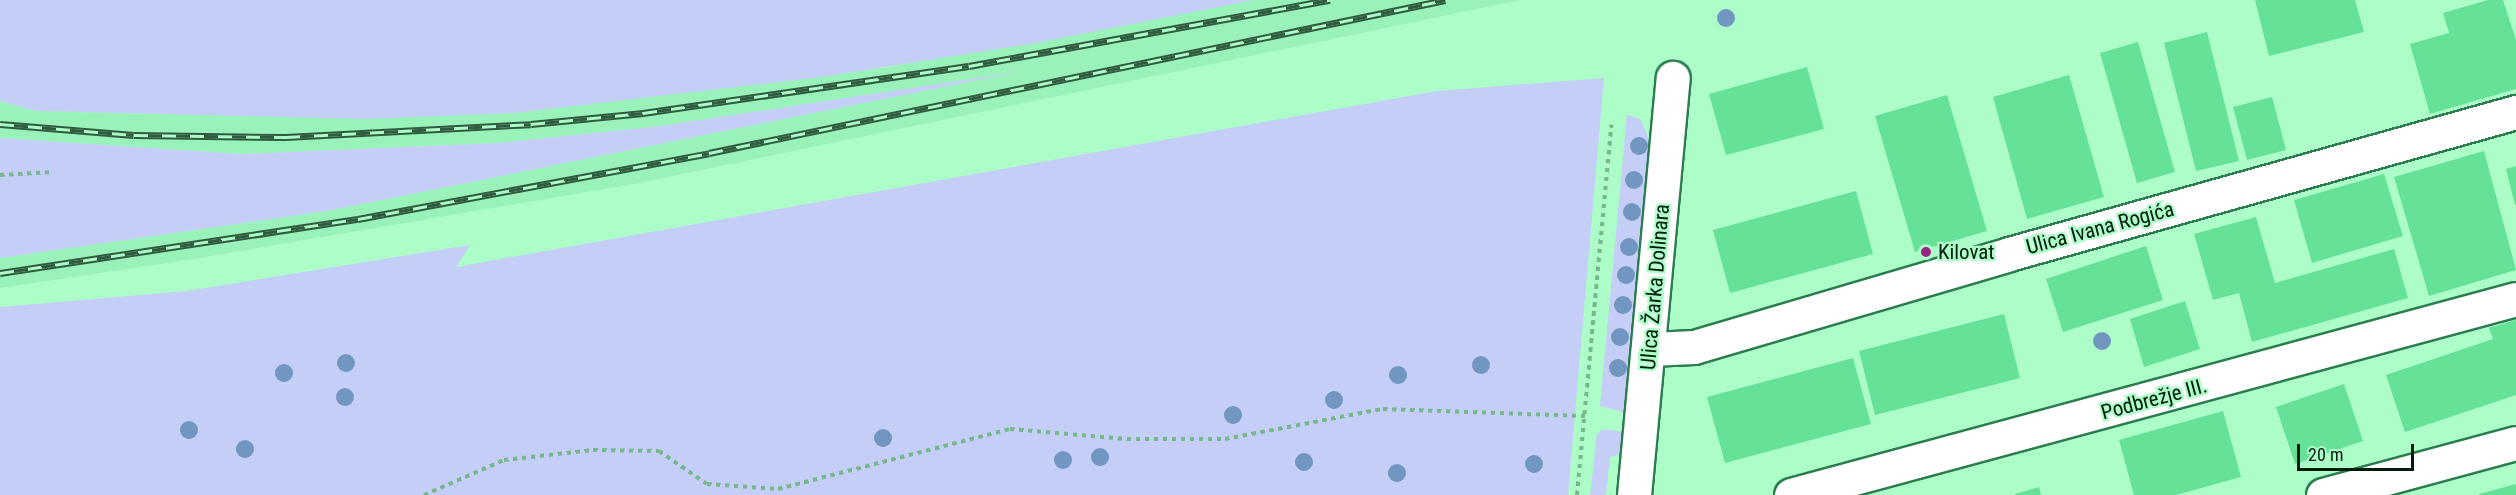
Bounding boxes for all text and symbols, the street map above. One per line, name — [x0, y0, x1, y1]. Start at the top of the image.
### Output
street label: Ulica Ivana Rogića — [2023, 196, 2177, 260]
street label: Ulica Žarka Dolinara — [1635, 203, 1675, 371]
place label: Kilovat — [1938, 239, 1995, 265]
marker: Kilovat — [1919, 245, 1933, 259]
street label: Podbrežje III. — [2098, 373, 2210, 425]
scale bar — [2300, 432, 2417, 470]
text: 20 m — [2308, 444, 2343, 465]

